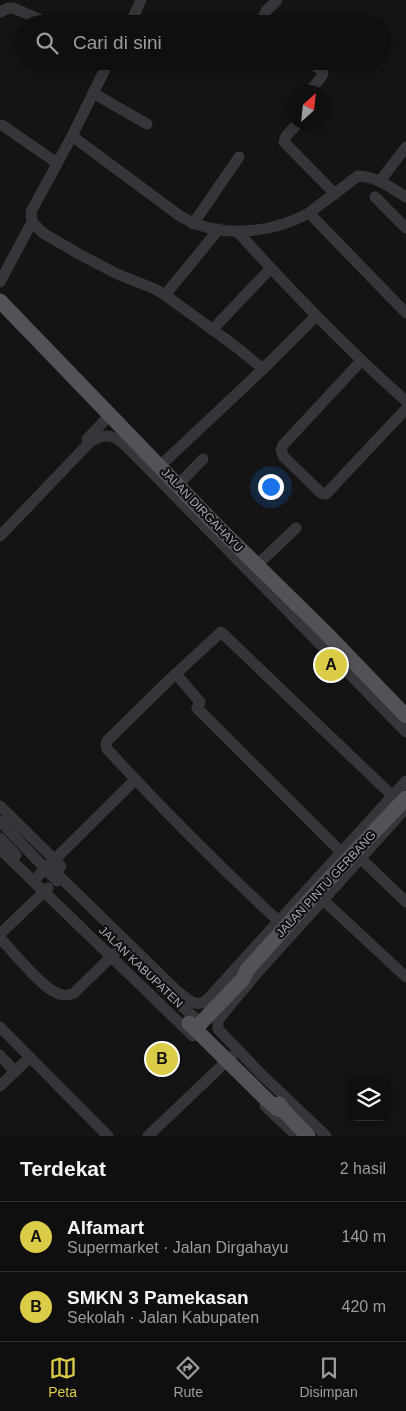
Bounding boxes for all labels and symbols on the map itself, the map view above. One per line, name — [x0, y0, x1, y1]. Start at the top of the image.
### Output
north arrow — [286, 85, 331, 130]
street label: JALAN DIRGAHAYU — [158, 465, 246, 555]
your location — [258, 474, 284, 500]
pin: A — [315, 646, 347, 684]
street label: JALAN PINTU GERBANG — [273, 828, 379, 940]
street label: JALAN KABUPATEN — [96, 923, 186, 1011]
pin: B — [146, 1040, 178, 1078]

